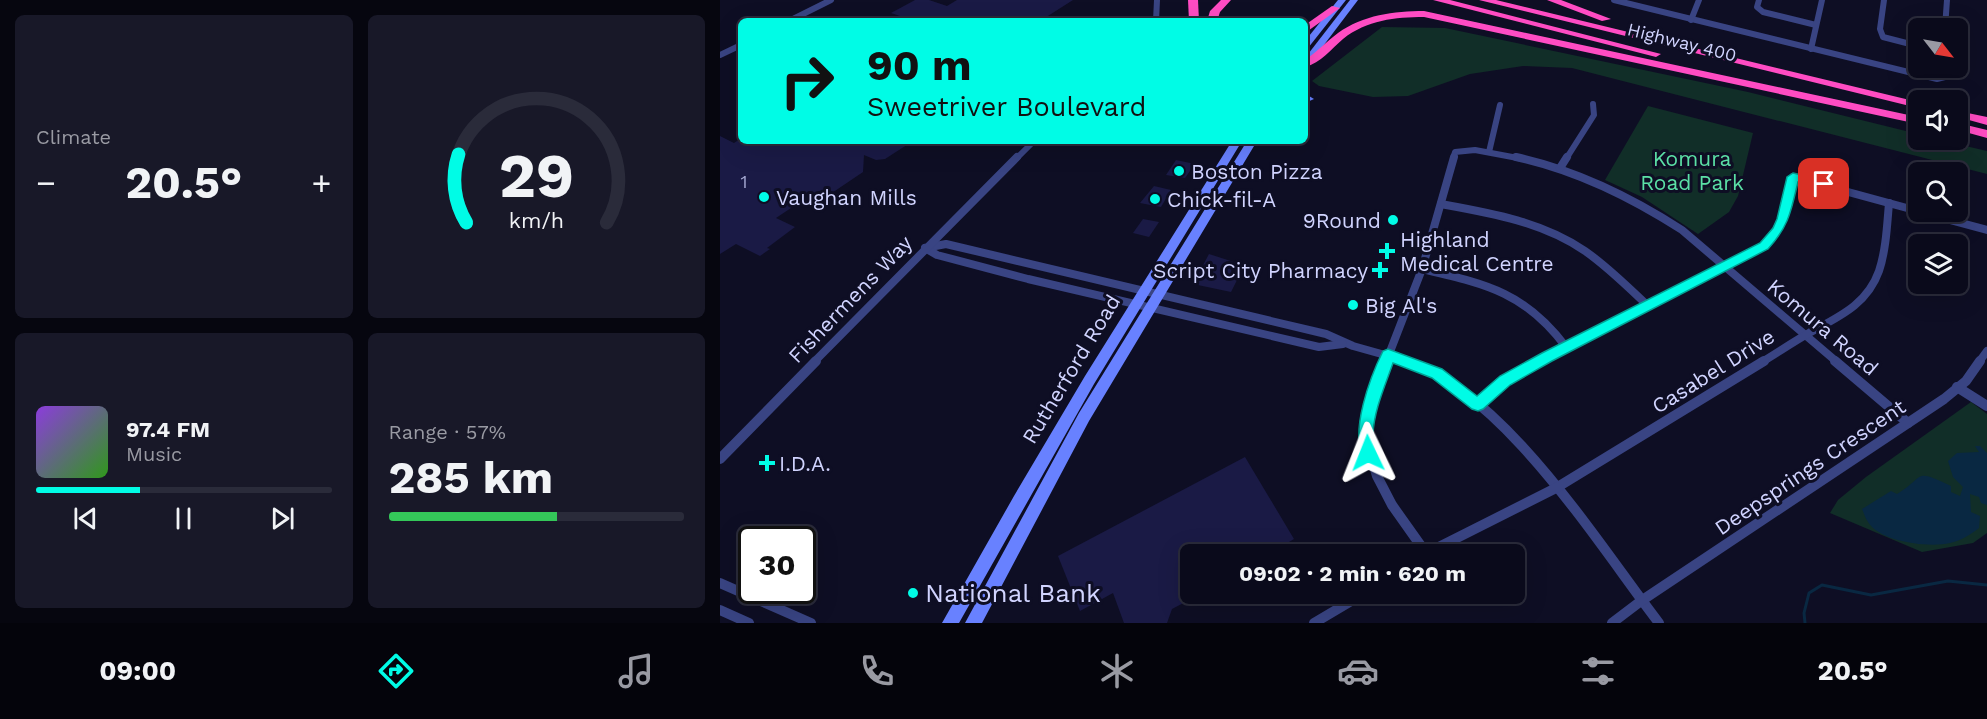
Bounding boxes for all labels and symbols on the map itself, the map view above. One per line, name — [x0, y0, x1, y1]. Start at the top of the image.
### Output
street label: Highway 400 — [1625, 18, 1739, 66]
north arrow — [1908, 18, 1968, 78]
park label: Komura Road Park — [1640, 146, 1744, 195]
pin — [1798, 158, 1849, 209]
place label: Boston Pizza — [1191, 159, 1323, 184]
marker: Boston Pizza — [1172, 164, 1186, 178]
house number: 1 — [740, 171, 748, 192]
place label: Vaughan Mills — [776, 185, 917, 210]
place label: Chick-fil-A — [1167, 187, 1276, 212]
marker: Vaughan Mills — [757, 190, 771, 204]
marker: Chick-fil-A — [1148, 192, 1162, 206]
place label: 9Round — [1303, 208, 1381, 233]
marker: 9Round — [1386, 213, 1400, 227]
place label: Highland Medical Centre — [1400, 227, 1554, 276]
street label: Fishermens Way — [783, 230, 917, 368]
marker: Highland Medical Centre — [1378, 242, 1396, 260]
place label: Script City Pharmacy — [1153, 258, 1368, 283]
marker: Script City Pharmacy — [1373, 263, 1387, 277]
street label: Komura Road — [1763, 274, 1883, 380]
street label: Rutherford Road — [1017, 290, 1125, 448]
place label: Big Al's — [1365, 293, 1437, 318]
marker: Big Al's — [1346, 298, 1360, 312]
street label: Casabel Drive — [1647, 323, 1779, 419]
street label: Deepsprings Crescent — [1710, 394, 1910, 540]
position arrow — [1336, 421, 1400, 485]
place label: I.D.A. — [779, 451, 831, 476]
marker: I.D.A. — [760, 456, 774, 470]
speed limit sign: 30 — [738, 526, 816, 604]
place label: National Bank — [925, 578, 1101, 608]
marker: National Bank — [906, 586, 920, 600]

